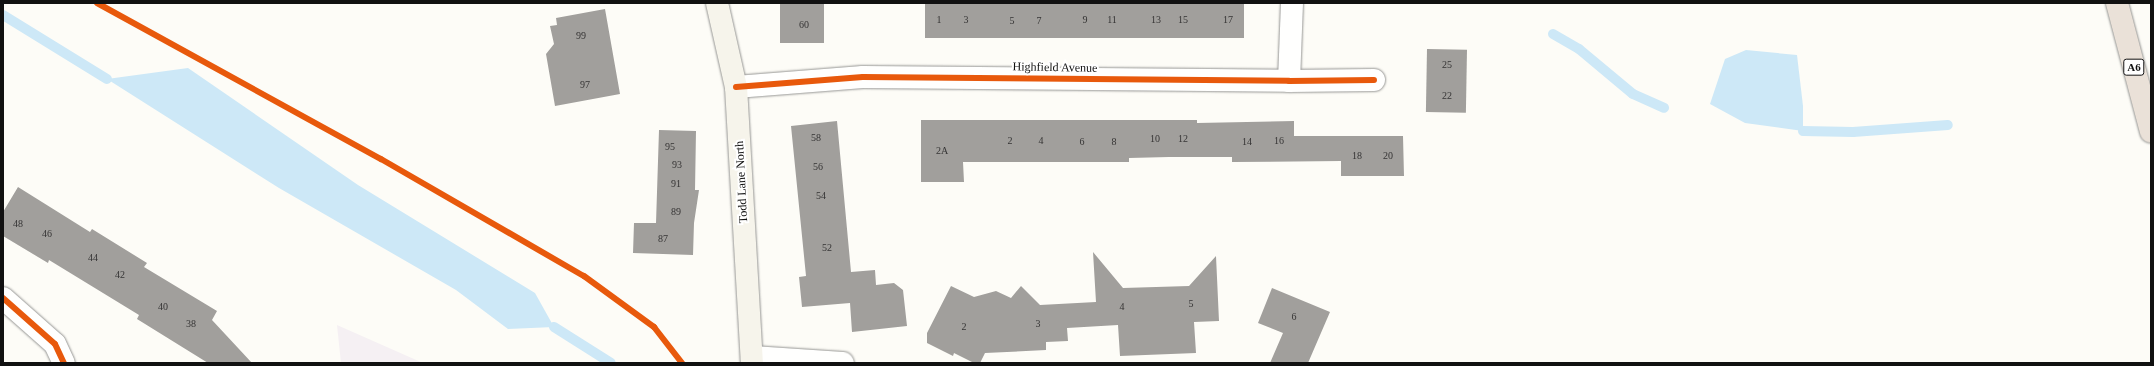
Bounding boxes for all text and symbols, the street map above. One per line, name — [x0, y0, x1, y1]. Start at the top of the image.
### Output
house number: 1 — [936, 14, 942, 26]
house number: 3 — [964, 14, 968, 26]
house number: 9 — [1082, 14, 1088, 26]
house number: 11 — [1107, 14, 1117, 26]
house number: 13 — [1151, 14, 1161, 26]
house number: 15 — [1178, 14, 1188, 26]
house number: 17 — [1223, 14, 1233, 26]
house number: 5 — [1010, 15, 1014, 27]
house number: 7 — [1036, 15, 1042, 27]
house number: 60 — [799, 19, 809, 31]
house number: 99 — [576, 30, 586, 42]
road number: A6 — [2123, 58, 2145, 76]
house number: 25 — [1442, 59, 1452, 71]
street label: Highfield Avenue — [1012, 60, 1098, 76]
house number: 97 — [580, 79, 590, 91]
house number: 22 — [1442, 90, 1452, 102]
house number: 58 — [811, 132, 821, 144]
house number: 10 — [1150, 133, 1160, 145]
house number: 12 — [1178, 133, 1188, 145]
house number: 2 — [1008, 135, 1012, 147]
house number: 4 — [1038, 135, 1044, 147]
house number: 16 — [1274, 135, 1284, 147]
house number: 6 — [1080, 136, 1084, 148]
house number: 8 — [1112, 136, 1116, 148]
house number: 14 — [1242, 136, 1252, 148]
street label: Todd Lane North — [733, 140, 751, 224]
house number: 95 — [665, 141, 675, 153]
house number: 2A — [936, 145, 948, 157]
house number: 18 — [1352, 150, 1362, 162]
house number: 20 — [1383, 150, 1393, 162]
house number: 93 — [672, 159, 682, 171]
house number: 56 — [813, 161, 823, 173]
house number: 91 — [671, 178, 681, 190]
house number: 54 — [816, 190, 826, 202]
house number: 89 — [671, 206, 681, 218]
house number: 48 — [13, 218, 23, 230]
house number: 46 — [42, 228, 52, 240]
house number: 87 — [658, 233, 668, 245]
house number: 52 — [822, 242, 832, 254]
house number: 44 — [88, 252, 98, 264]
house number: 42 — [115, 269, 125, 281]
house number: 5 — [1188, 298, 1194, 310]
house number: 40 — [158, 301, 168, 313]
house number: 4 — [1120, 301, 1124, 313]
house number: 6 — [1292, 311, 1296, 323]
house number: 38 — [186, 318, 196, 330]
house number: 3 — [1036, 318, 1040, 330]
house number: 2 — [962, 321, 966, 333]

